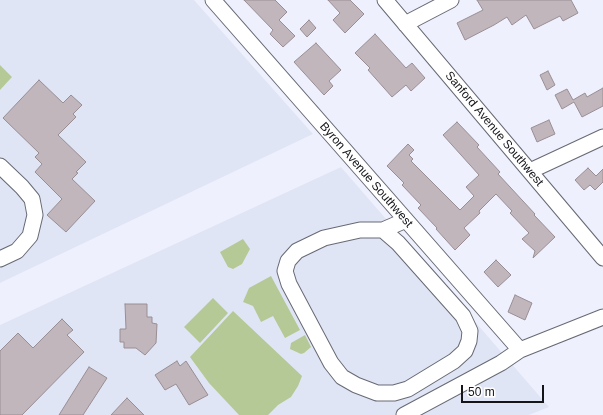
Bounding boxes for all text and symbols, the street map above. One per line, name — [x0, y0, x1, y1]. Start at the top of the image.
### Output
street label: Sanford Avenue Southwest — [442, 69, 546, 189]
street label: Byron Avenue Southwest — [316, 120, 416, 230]
scale bar — [463, 377, 546, 403]
text: 50 m — [468, 385, 495, 399]

